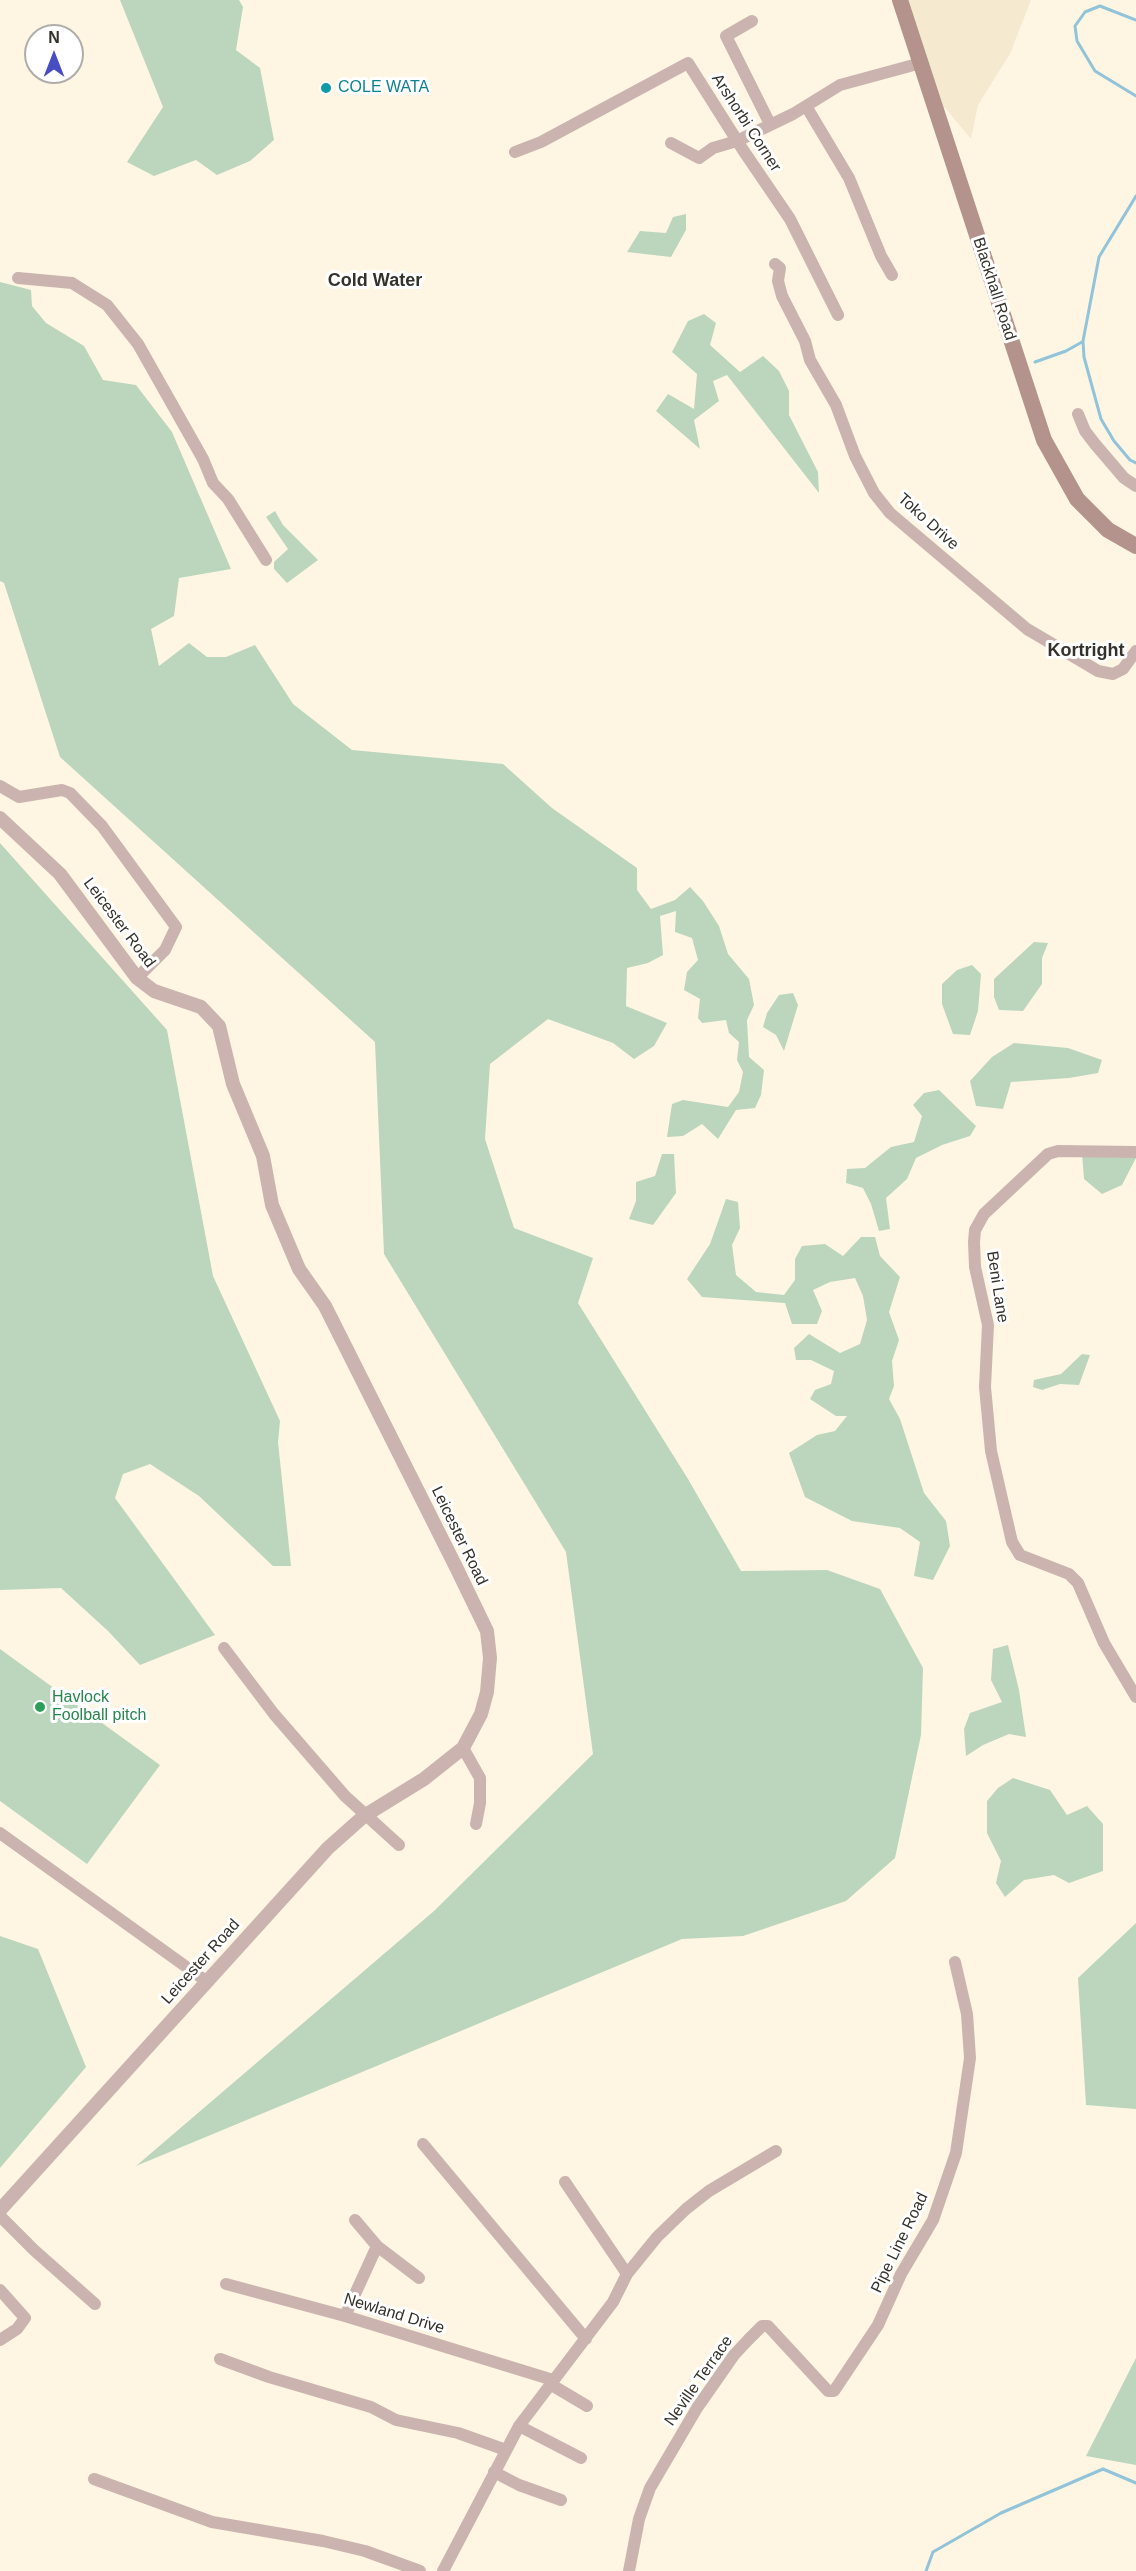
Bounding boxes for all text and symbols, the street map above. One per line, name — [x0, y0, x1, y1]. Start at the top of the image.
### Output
north arrow — [24, 24, 84, 84]
text: N — [48, 29, 60, 46]
street label: Arshorbi Corner — [707, 70, 785, 176]
place label: COLE WATA — [338, 78, 429, 98]
marker: COLE WATA — [319, 81, 333, 95]
street label: Blackhall Road — [968, 235, 1020, 343]
district label: Cold Water — [328, 270, 422, 292]
street label: Toko Drive — [893, 490, 963, 554]
district label: Kortright — [1048, 640, 1124, 662]
street label: Leicester Road — [79, 874, 159, 972]
street label: Beni Lane — [982, 1250, 1012, 1324]
street label: Leicester Road — [427, 1483, 491, 1589]
place label: Havlock Foolball pitch — [52, 1688, 146, 1726]
marker: Havlock Foolball pitch — [33, 1700, 47, 1714]
street label: Leicester Road — [158, 1916, 244, 2008]
street label: Pipe Line Road — [867, 2190, 933, 2296]
street label: Newland Drive — [341, 2290, 447, 2338]
street label: Neville Terrace — [661, 2332, 737, 2430]

